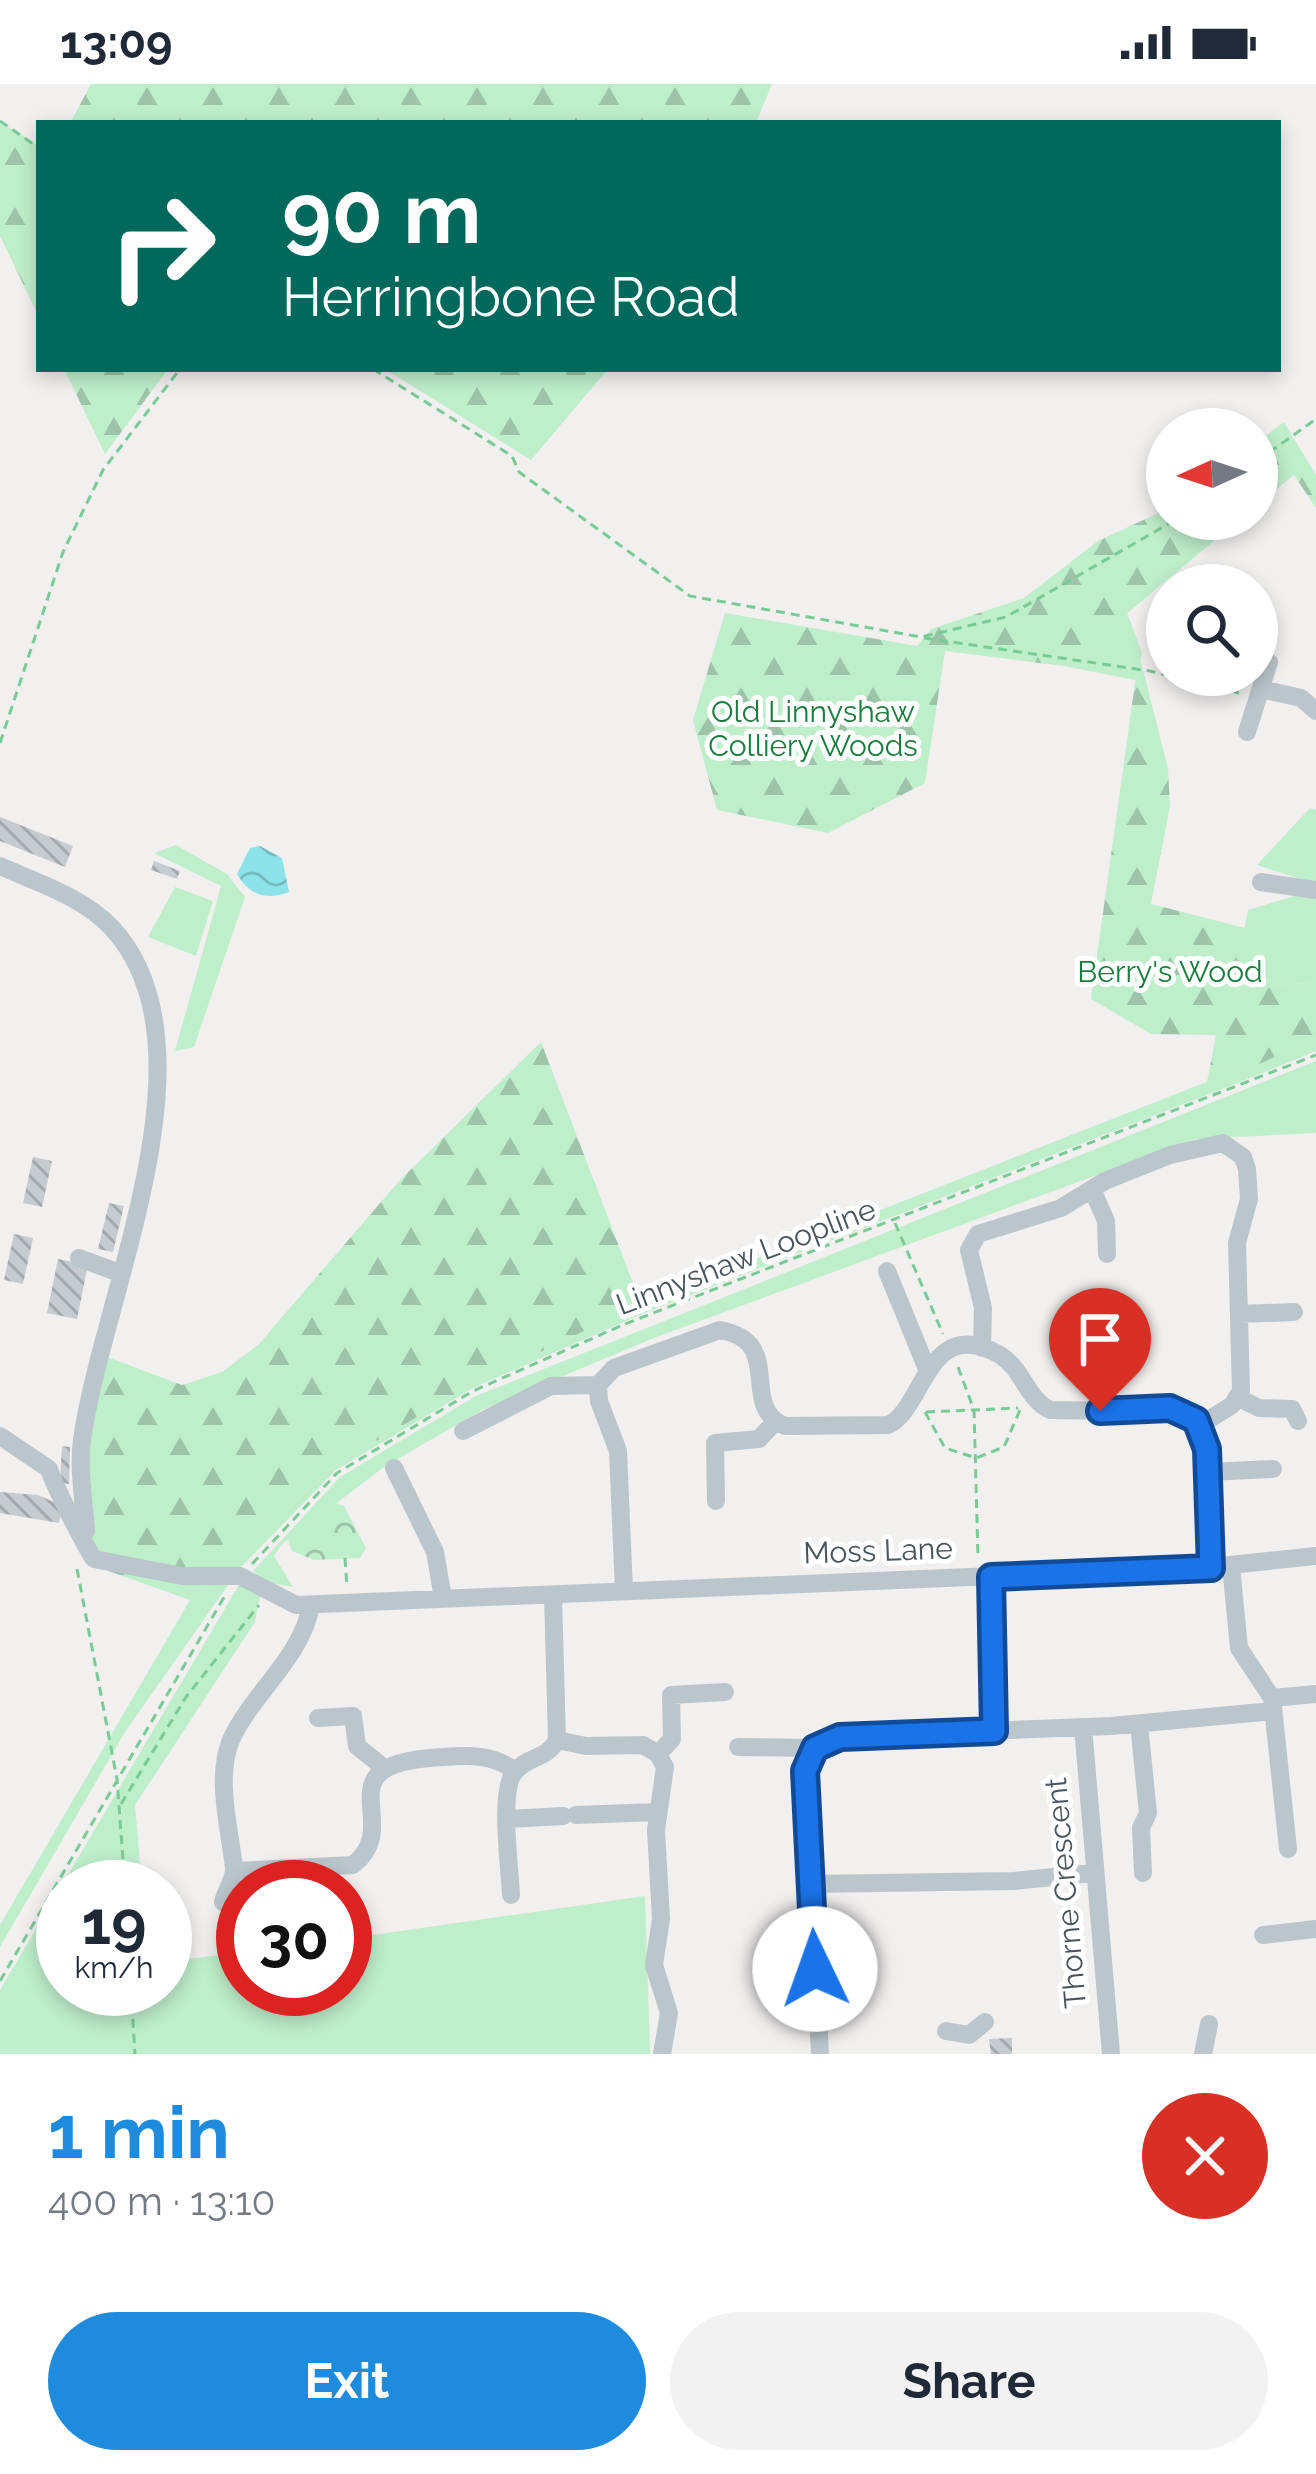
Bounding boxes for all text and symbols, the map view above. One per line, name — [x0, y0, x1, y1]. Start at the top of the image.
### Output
text: 13:09 — [60, 16, 173, 69]
text: 90 m — [282, 164, 481, 263]
icon: right — [84, 168, 240, 324]
text: Herringbone Road — [282, 265, 740, 329]
north arrow — [1146, 408, 1278, 540]
map controls — [1146, 408, 1278, 696]
button: search — [1146, 564, 1278, 696]
park label: Old Linnyshaw Colliery Woods — [708, 694, 918, 763]
park label: Berry's Wood — [1077, 954, 1263, 989]
street label: Linnyshaw Loopline — [611, 1191, 880, 1322]
pin — [1049, 1288, 1151, 1411]
icon: arrive — [1067, 1306, 1133, 1372]
street label: Moss Lane — [803, 1530, 953, 1571]
street label: Thorne Crescent — [1038, 1776, 1093, 2010]
speed limit sign: 30 — [216, 1860, 372, 2016]
text: 19 — [82, 1888, 146, 1958]
position arrow — [752, 1906, 878, 2032]
text: km/h — [74, 1950, 154, 1985]
text: 1 min — [48, 2090, 230, 2175]
button: close — [1142, 2093, 1268, 2219]
text: 400 m · 13:10 — [48, 2178, 276, 2224]
button: Exit — [48, 2312, 646, 2450]
button: Share — [670, 2312, 1268, 2450]

